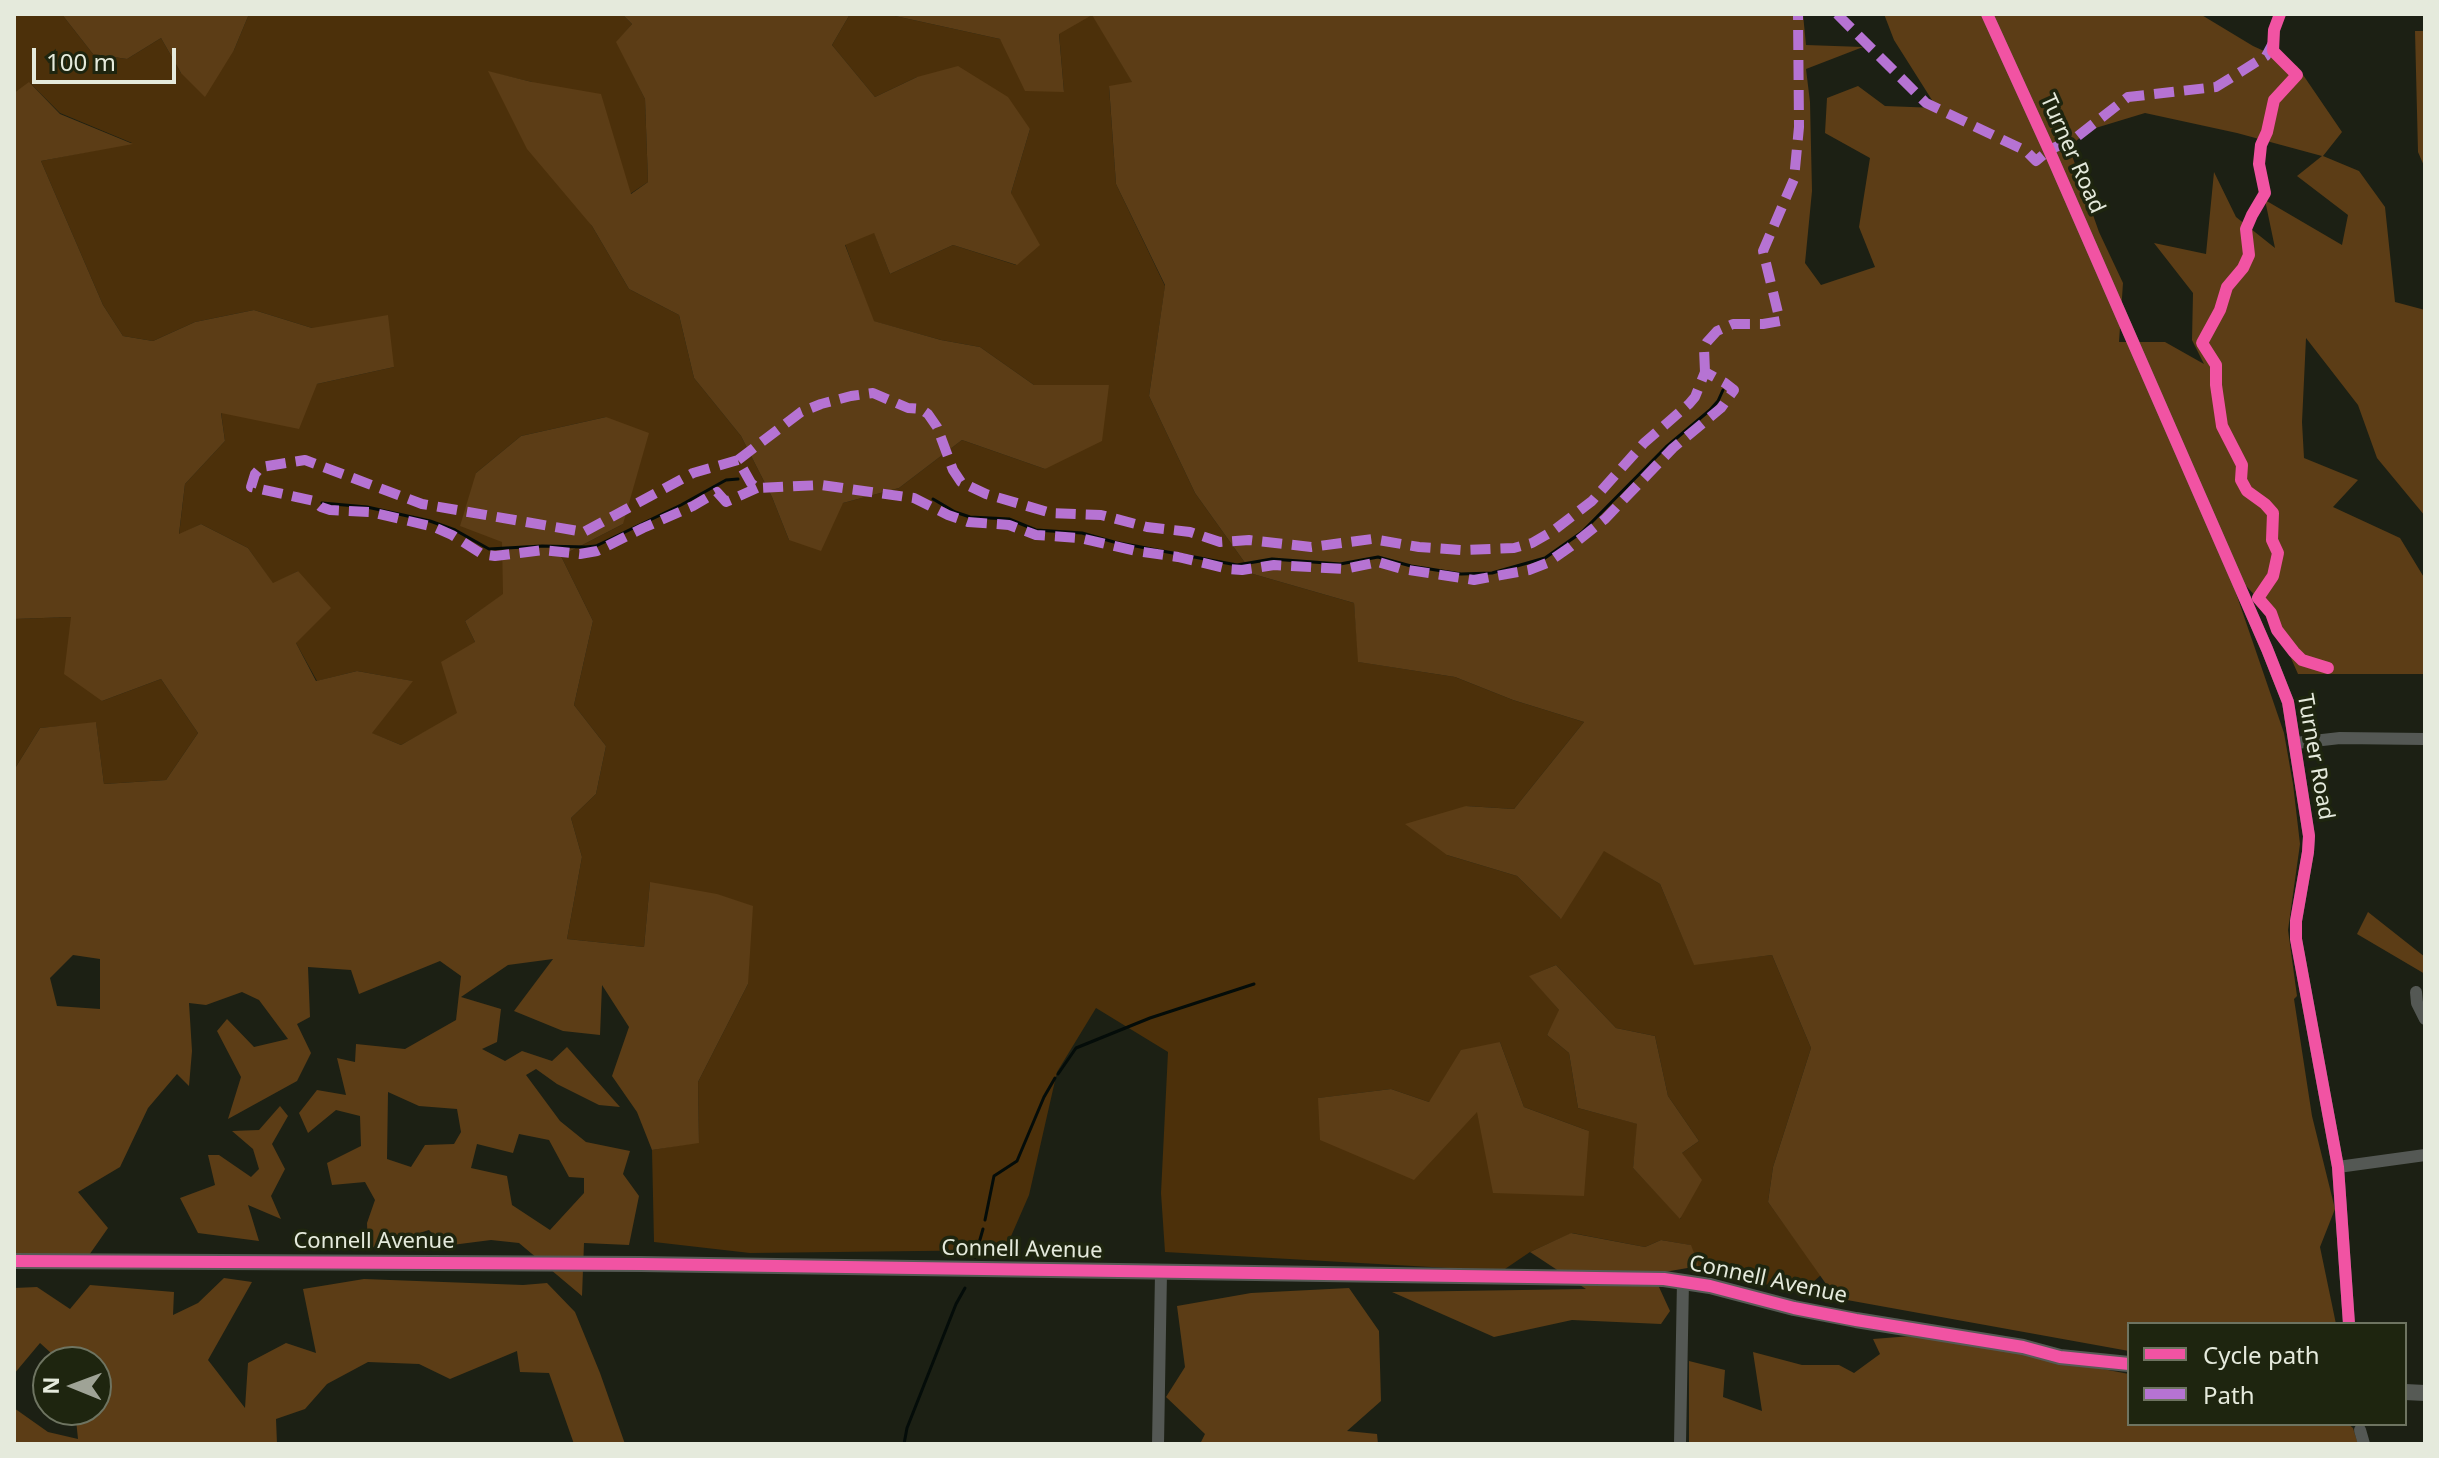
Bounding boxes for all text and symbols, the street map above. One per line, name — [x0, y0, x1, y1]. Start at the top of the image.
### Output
scale bar — [36, 32, 180, 82]
text: 100 m — [46, 45, 116, 78]
street label: Turner Road — [2034, 90, 2110, 218]
street label: Turner Road — [2291, 692, 2339, 822]
street label: Connell Avenue — [293, 1229, 455, 1255]
street label: Connell Avenue — [941, 1235, 1103, 1265]
street label: Connell Avenue — [1686, 1250, 1850, 1310]
legend — [2127, 1322, 2407, 1426]
text: Cycle path — [2203, 1338, 2320, 1371]
north arrow — [32, 1346, 112, 1426]
text: N — [35, 1376, 65, 1395]
text: Path — [2203, 1378, 2254, 1411]

